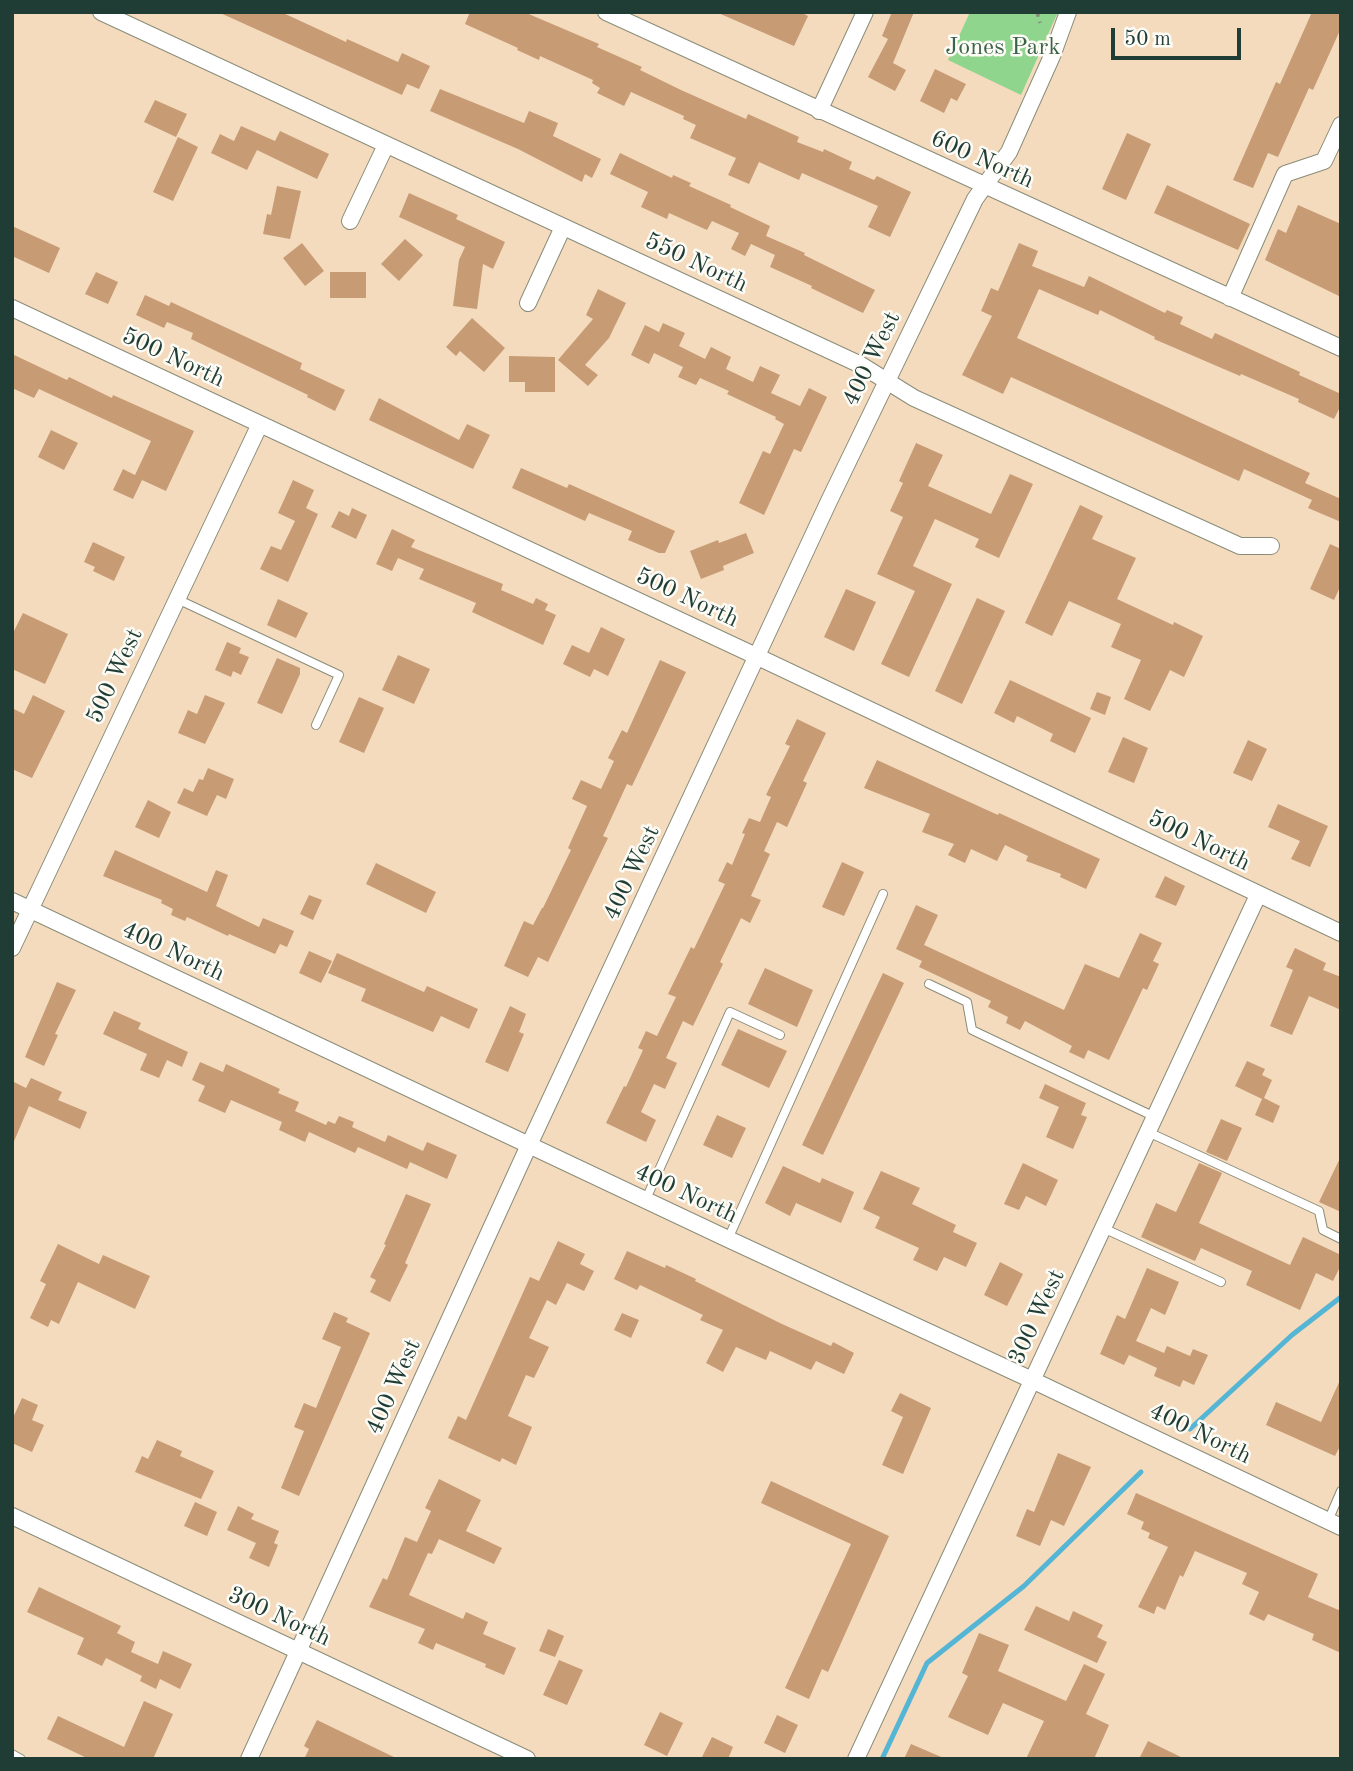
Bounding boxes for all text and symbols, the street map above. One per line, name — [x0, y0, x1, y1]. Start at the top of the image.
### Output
scale bar — [1115, 14, 1244, 58]
text: 50 m — [1124, 29, 1171, 50]
park label: Jones Park — [945, 34, 1061, 62]
street label: 600 North — [926, 124, 1038, 196]
street label: 550 North — [640, 227, 752, 299]
street label: 400 West — [837, 307, 907, 411]
street label: 500 North — [117, 322, 229, 394]
street label: 500 North — [631, 562, 743, 634]
street label: 500 West — [80, 624, 150, 728]
street label: 500 North — [1143, 804, 1255, 878]
street label: 400 West — [597, 821, 667, 925]
street label: 400 North — [117, 916, 229, 988]
street label: 400 North — [630, 1158, 742, 1230]
street label: 300 West — [1002, 1265, 1072, 1369]
street label: 400 West — [360, 1335, 428, 1439]
street label: 400 North — [1144, 1397, 1256, 1471]
street label: 300 North — [223, 1581, 335, 1653]

